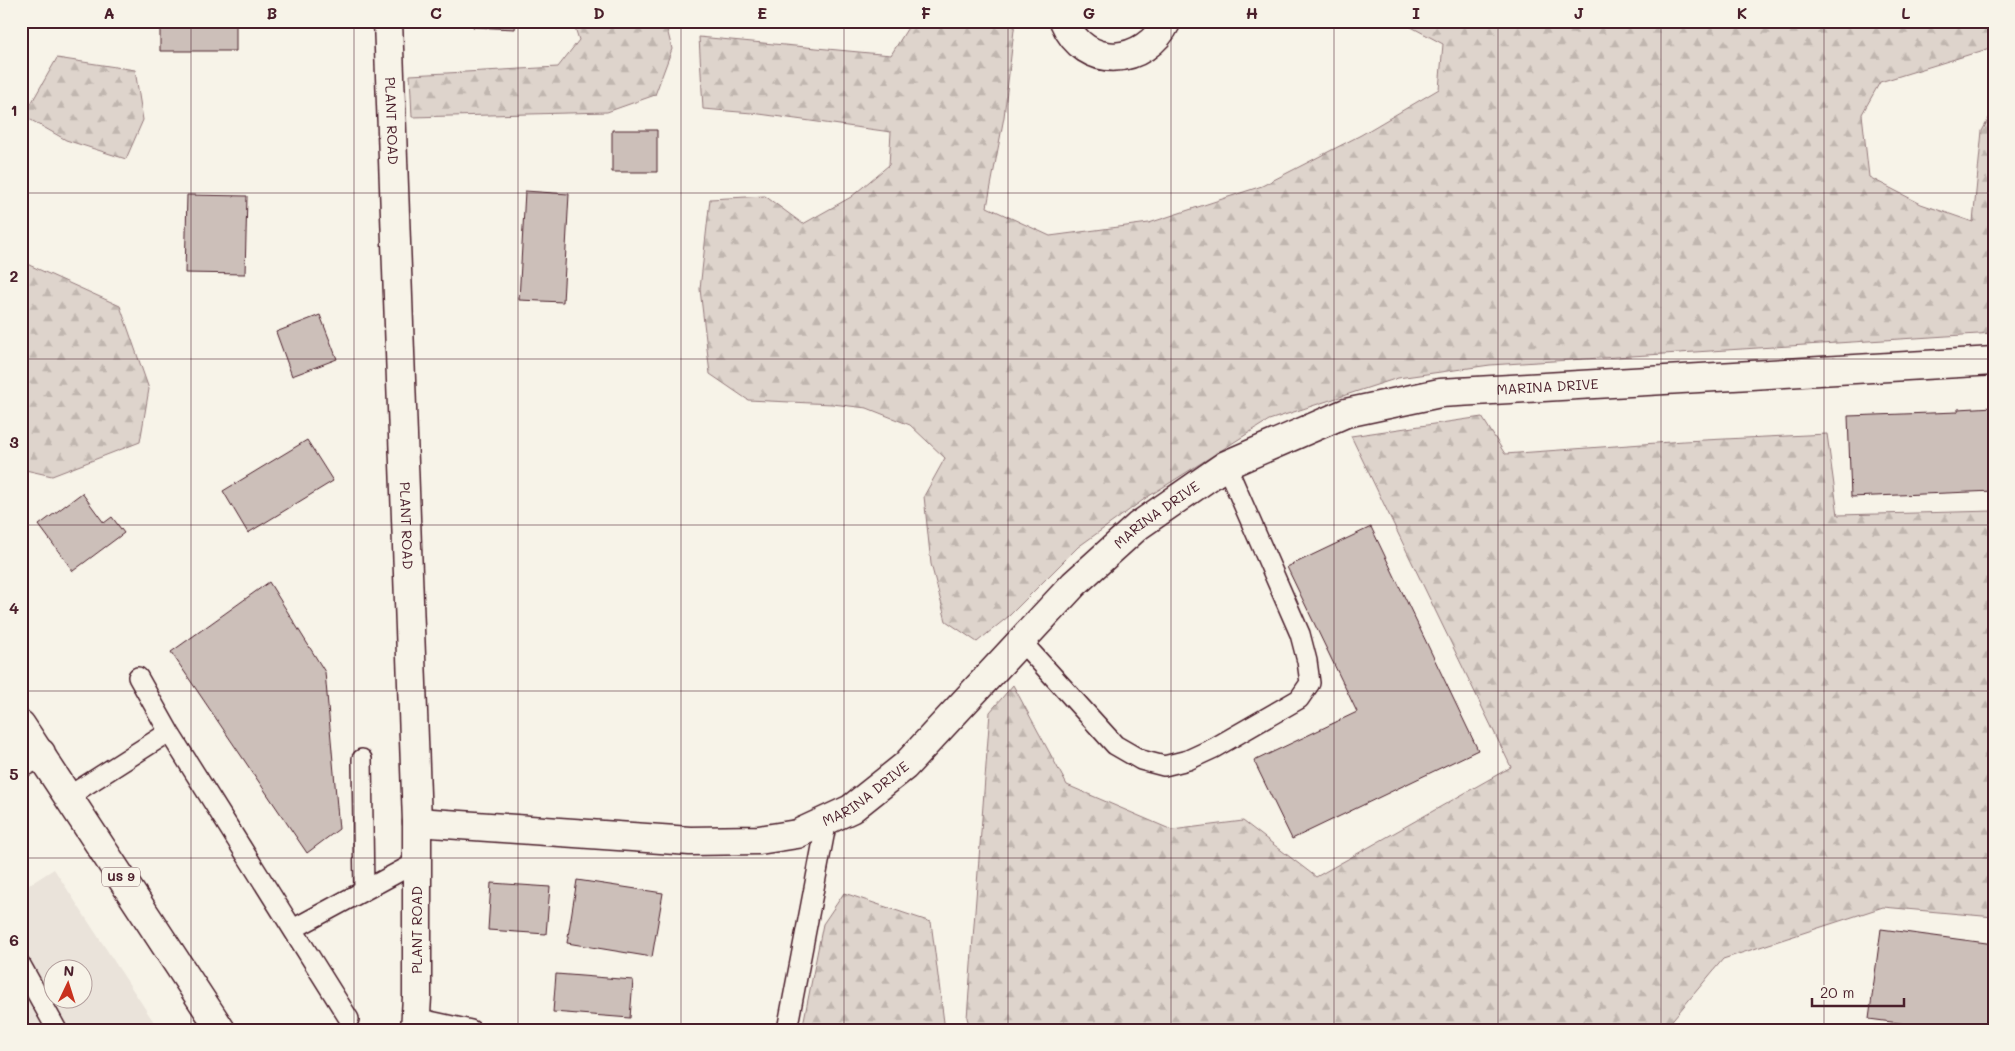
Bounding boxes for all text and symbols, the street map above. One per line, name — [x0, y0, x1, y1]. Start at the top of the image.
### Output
text: A — [103, 2, 115, 23]
text: B — [267, 2, 277, 23]
text: C — [430, 2, 442, 23]
text: D — [593, 2, 605, 23]
text: E — [757, 2, 767, 23]
text: F — [921, 2, 931, 23]
text: G — [1083, 2, 1095, 23]
text: H — [1246, 2, 1258, 23]
text: I — [1412, 2, 1420, 23]
text: J — [1574, 2, 1584, 23]
text: K — [1737, 2, 1747, 23]
text: L — [1901, 2, 1911, 23]
street label: PLANT ROAD — [381, 77, 403, 165]
text: 1 — [10, 99, 18, 120]
text: 2 — [10, 265, 19, 286]
street label: MARINA DRIVE — [1496, 374, 1599, 399]
text: 3 — [9, 431, 19, 452]
street label: MARINA DRIVE — [1109, 476, 1203, 553]
street label: PLANT ROAD — [396, 481, 418, 570]
text: 4 — [9, 597, 19, 618]
street label: MARINA DRIVE — [819, 757, 913, 830]
text: 5 — [9, 763, 19, 784]
road number: US 9 — [102, 868, 140, 886]
street label: PLANT ROAD — [407, 886, 426, 974]
text: 6 — [9, 929, 19, 950]
north arrow — [42, 958, 92, 1008]
text: N — [63, 961, 75, 980]
scale bar — [1812, 976, 1905, 1008]
text: 20 m — [1820, 982, 1854, 1002]

